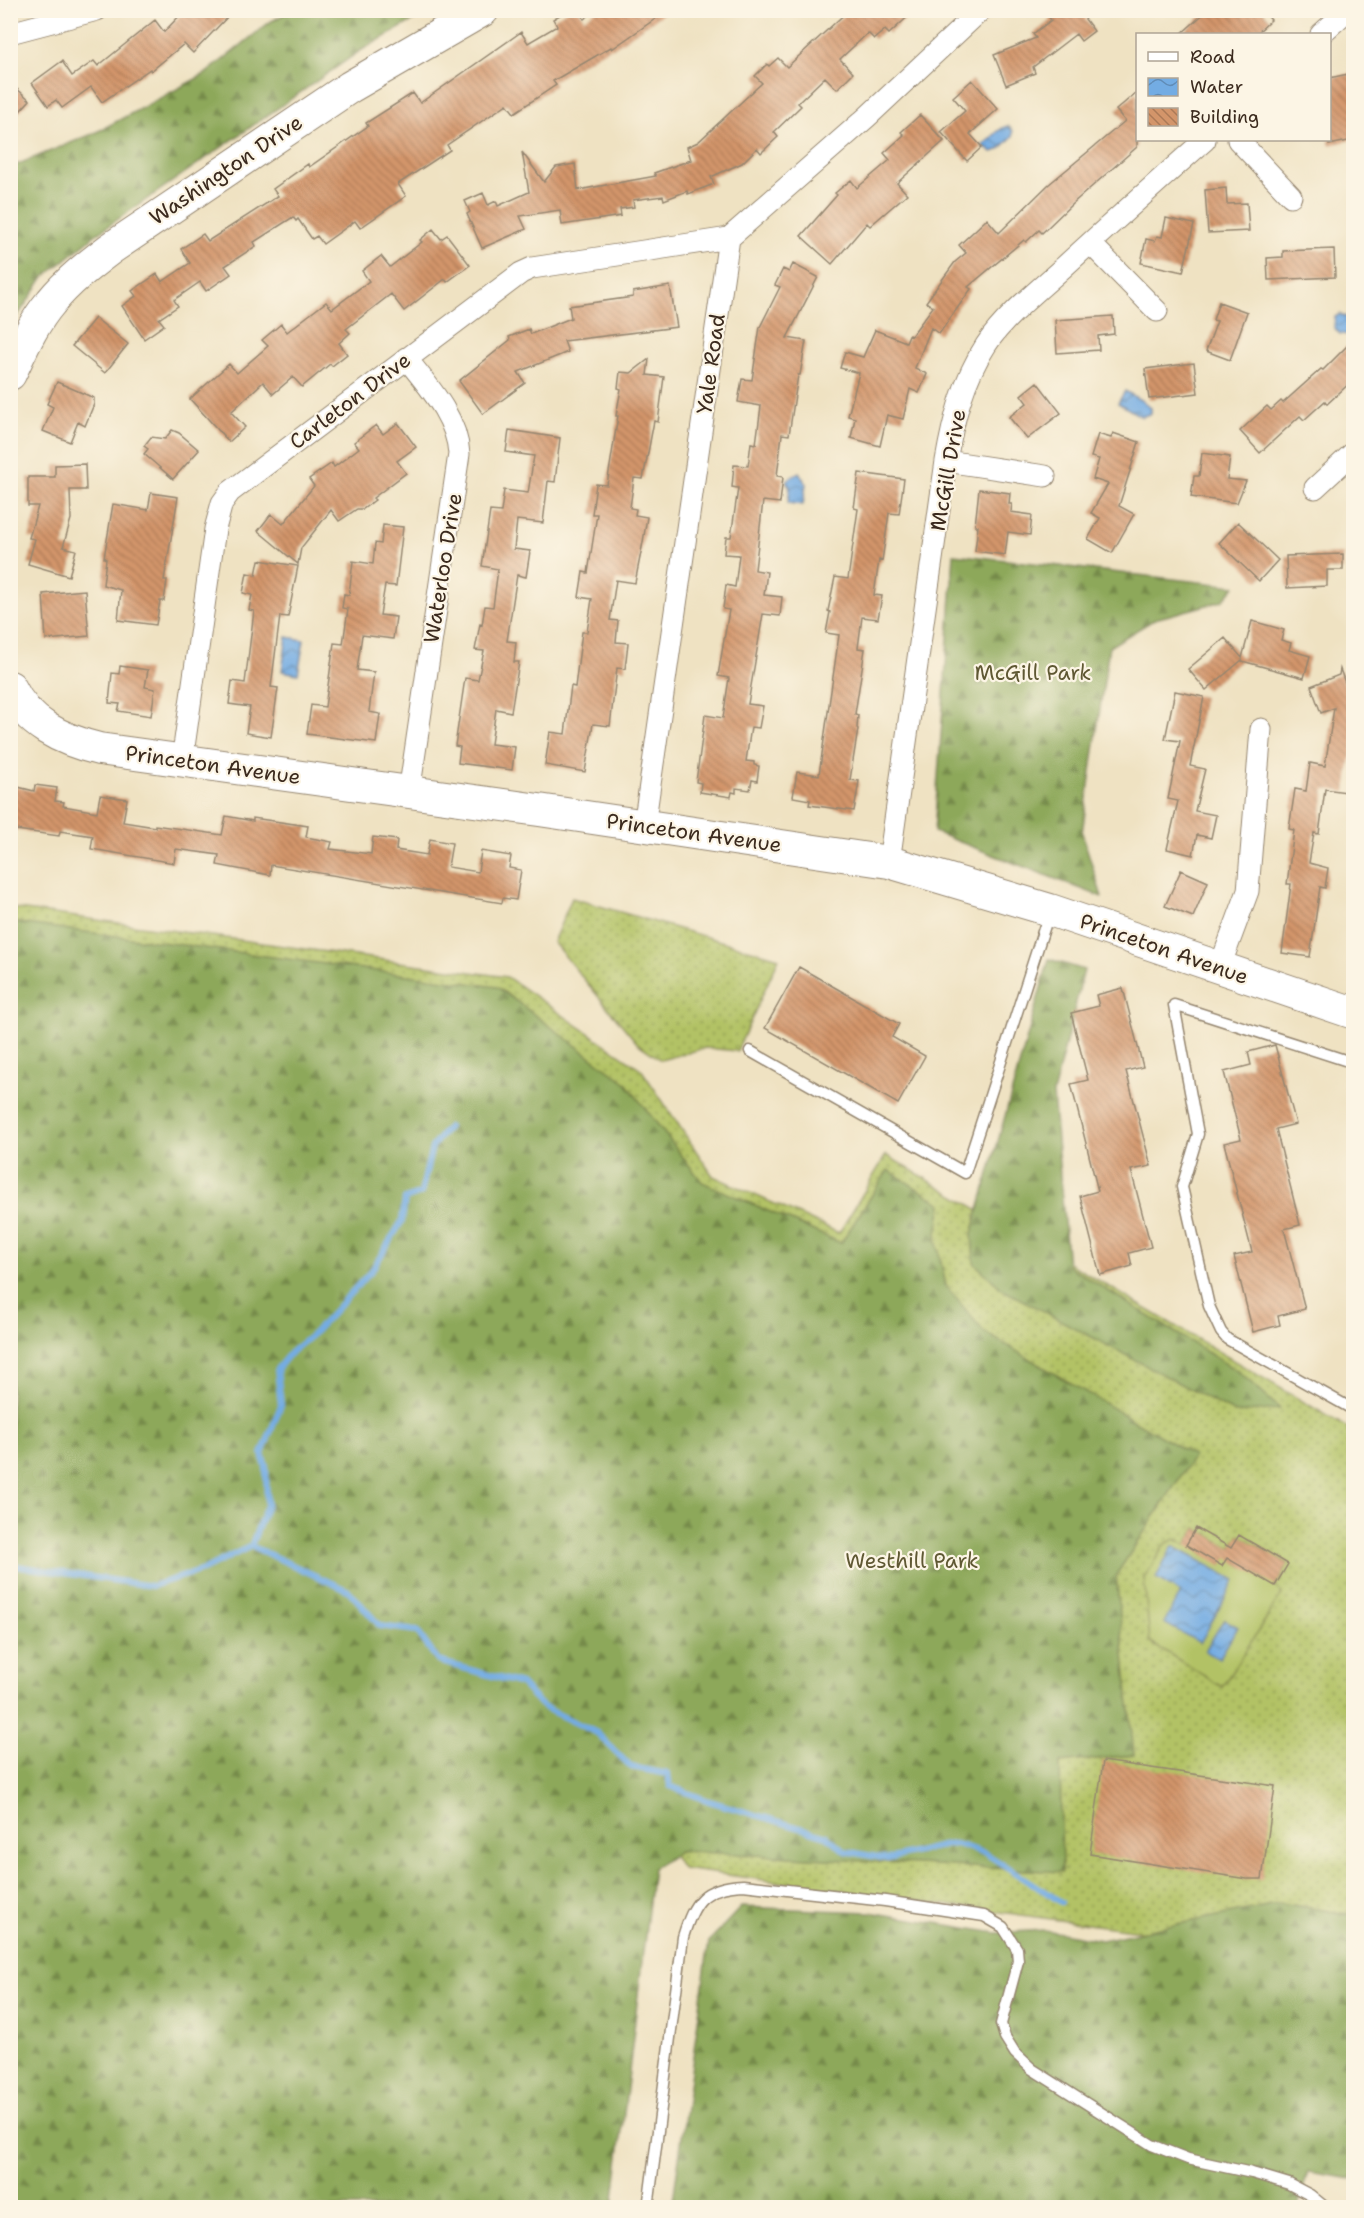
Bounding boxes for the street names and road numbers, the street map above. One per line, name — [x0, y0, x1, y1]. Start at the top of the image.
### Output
street label: Washington Drive — [144, 108, 308, 232]
street label: Yale Road — [690, 312, 732, 416]
street label: Carleton Drive — [284, 346, 416, 456]
street label: McGill Drive — [924, 407, 972, 533]
street label: Waterloo Drive — [417, 491, 469, 645]
street label: Princeton Avenue — [124, 739, 302, 791]
street label: Princeton Avenue — [605, 807, 783, 859]
street label: Princeton Avenue — [1076, 907, 1252, 991]

